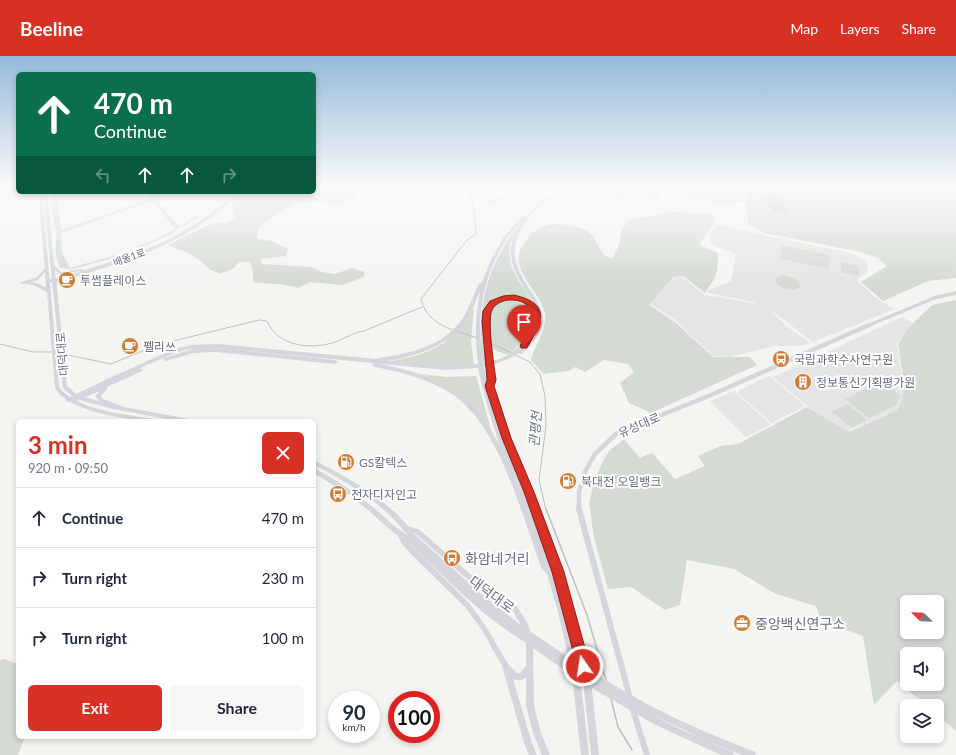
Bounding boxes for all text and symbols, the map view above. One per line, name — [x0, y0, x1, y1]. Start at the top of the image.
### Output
text: Beeline — [20, 17, 83, 40]
text: Map — [790, 20, 818, 37]
text: Layers — [840, 20, 880, 37]
text: Share — [902, 20, 936, 37]
text: 470 m — [94, 86, 173, 120]
icon: ahead — [28, 88, 80, 140]
text: Continue — [94, 120, 167, 142]
icon: left — [92, 164, 114, 186]
icon: ahead — [134, 164, 156, 186]
icon: ahead — [176, 164, 198, 186]
icon: right — [218, 164, 240, 186]
street label: 배울1로 — [111, 246, 147, 268]
cafe icon: 투썸플레이스 — [57, 270, 77, 290]
place label: 투썸플레이스 — [80, 273, 146, 288]
pin — [507, 305, 541, 346]
icon: arrive — [513, 311, 535, 333]
street label: 대덕대로 — [53, 331, 71, 377]
cafe icon: 펠리쓰 — [120, 336, 140, 356]
place label: 펠리쓰 — [143, 339, 176, 354]
bus stop icon: 국립과학수사연구원 — [771, 349, 791, 369]
place label: 국립과학수사연구원 — [794, 352, 893, 367]
building icon: 정보통신기획평가원 — [793, 372, 813, 392]
place label: 정보통신기획평가원 — [816, 375, 915, 390]
street label: 유성대로 — [616, 409, 662, 441]
water label: 관평천 — [526, 410, 544, 447]
text: 3 min — [28, 430, 88, 459]
button: close — [262, 432, 304, 474]
fuel station icon: GS칼텍스 — [336, 452, 356, 472]
place label: GS칼텍스 — [359, 455, 407, 470]
text: 920 m · 09:50 — [28, 460, 108, 476]
fuel station icon: 북대전 오일뱅크 — [558, 471, 578, 491]
place label: 북대전 오일뱅크 — [581, 474, 661, 489]
bus stop icon: 전자디자인고 — [328, 484, 348, 504]
place label: 전자디자인고 — [351, 487, 417, 502]
icon: ahead — [28, 507, 50, 529]
text: Continue — [62, 509, 123, 527]
text: 470 m — [262, 509, 304, 527]
bus stop icon: 화암네거리 — [442, 548, 462, 568]
place label: 화암네거리 — [465, 550, 529, 567]
icon: right — [28, 567, 50, 589]
text: Turn right — [62, 569, 127, 587]
text: 230 m — [262, 569, 304, 587]
street label: 대덕대로 — [466, 572, 518, 616]
north arrow — [900, 595, 944, 639]
map controls — [900, 595, 944, 743]
office icon: 중앙백신연구소 — [732, 613, 752, 633]
place label: 중앙백신연구소 — [755, 615, 845, 632]
icon: right — [28, 627, 50, 649]
text: Turn right — [62, 629, 127, 647]
text: 100 m — [262, 629, 304, 647]
position arrow — [562, 645, 604, 687]
button: sound — [900, 647, 944, 691]
button: Exit — [28, 685, 162, 731]
button: Share — [170, 685, 304, 731]
speed limit sign: 100 — [388, 691, 440, 743]
button: layers — [900, 699, 944, 743]
text: 90 — [342, 700, 366, 724]
text: km/h — [342, 721, 366, 733]

